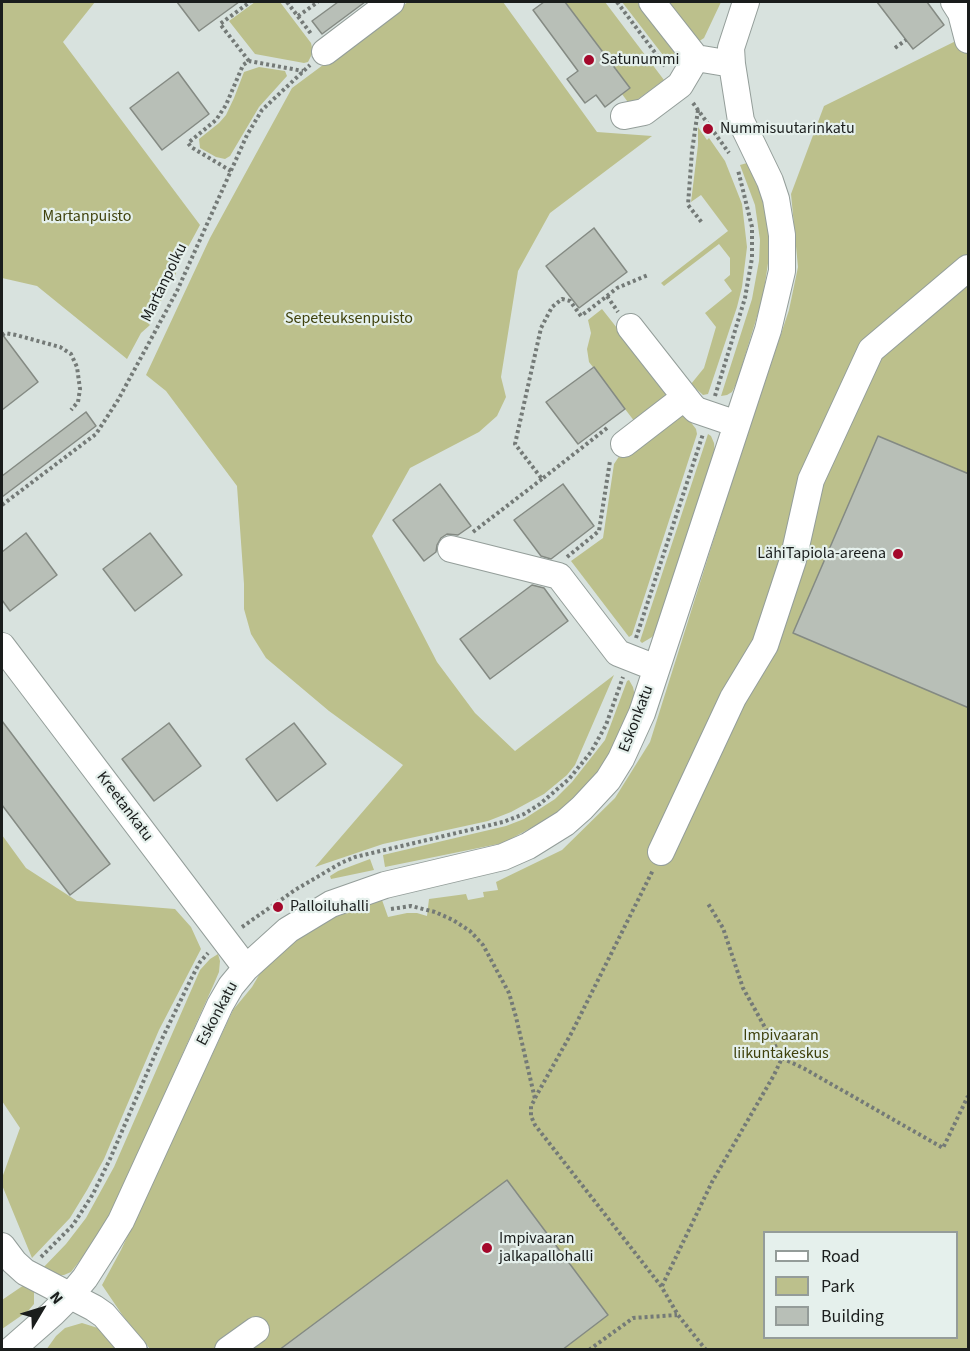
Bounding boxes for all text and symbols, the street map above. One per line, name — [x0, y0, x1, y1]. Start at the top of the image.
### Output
place label: Satunummi — [601, 50, 679, 70]
marker: Satunummi — [582, 53, 596, 67]
place label: Nummisuutarinkatu — [720, 119, 855, 139]
marker: Nummisuutarinkatu — [701, 122, 715, 136]
park label: Martanpuisto — [43, 207, 131, 227]
street label: Martanpolku — [138, 241, 192, 325]
park label: Sepeteuksenpuisto — [285, 309, 413, 329]
place label: LähiTapiola-areena — [757, 544, 886, 564]
marker: LähiTapiola-areena — [891, 547, 905, 561]
street label: Eskonkatu — [616, 683, 658, 755]
street label: Kreetankatu — [92, 768, 156, 846]
place label: Palloiluhalli — [290, 897, 369, 917]
marker: Palloiluhalli — [271, 900, 285, 914]
street label: Eskonkatu — [193, 979, 243, 1049]
park label: Impivaaran liikuntakeskus — [733, 1026, 829, 1064]
place label: Impivaaran jalkapallohalli — [499, 1229, 593, 1267]
legend — [763, 1231, 958, 1339]
marker: Impivaaran jalkapallohalli — [480, 1241, 494, 1255]
text: Road — [821, 1244, 860, 1269]
text: Park — [821, 1274, 855, 1299]
north arrow — [12, 1279, 72, 1339]
text: N — [44, 1287, 68, 1309]
text: Building — [821, 1304, 884, 1329]

